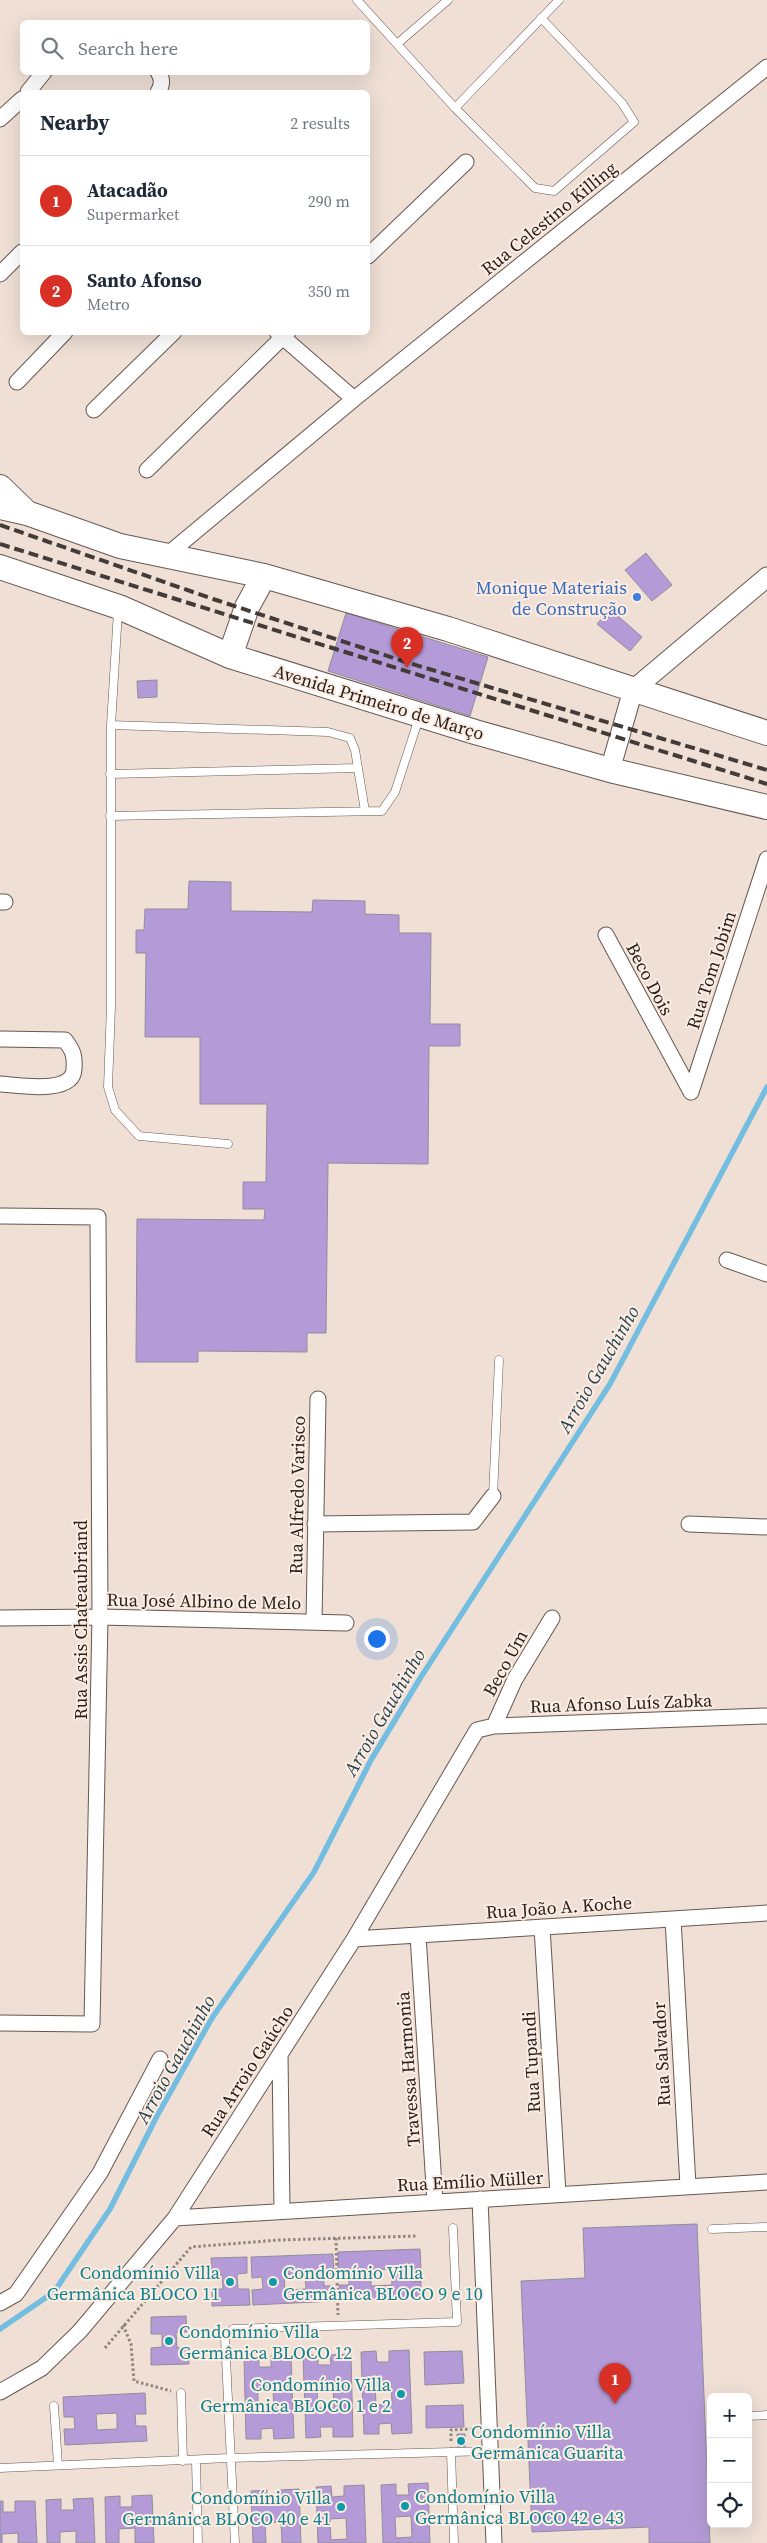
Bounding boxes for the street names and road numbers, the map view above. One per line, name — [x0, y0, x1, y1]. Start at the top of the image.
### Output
street label: Rua Celestino Killing — [476, 155, 622, 281]
street label: Avenida Primeiro de Março — [271, 658, 487, 746]
street label: Rua Tom Jobim — [680, 908, 742, 1032]
street label: Beco Dois — [620, 938, 680, 1020]
street label: Rua Alfredo Varisco — [283, 1415, 311, 1575]
street label: Rua Assis Chateaubriand — [68, 1520, 93, 1720]
street label: Rua José Albino de Melo — [107, 1587, 302, 1615]
street label: Beco Um — [477, 1625, 533, 1701]
street label: Rua Afonso Luís Zabka — [529, 1687, 713, 1719]
street label: Rua João A. Koche — [485, 1889, 633, 1925]
street label: Travessa Harmonia — [390, 1990, 426, 2147]
street label: Rua Arroio Gaúcho — [195, 2000, 299, 2142]
street label: Rua Salvador — [646, 2001, 676, 2107]
street label: Rua Tupandi — [516, 2010, 546, 2114]
street label: Rua Emílio Müller — [396, 2165, 544, 2197]

